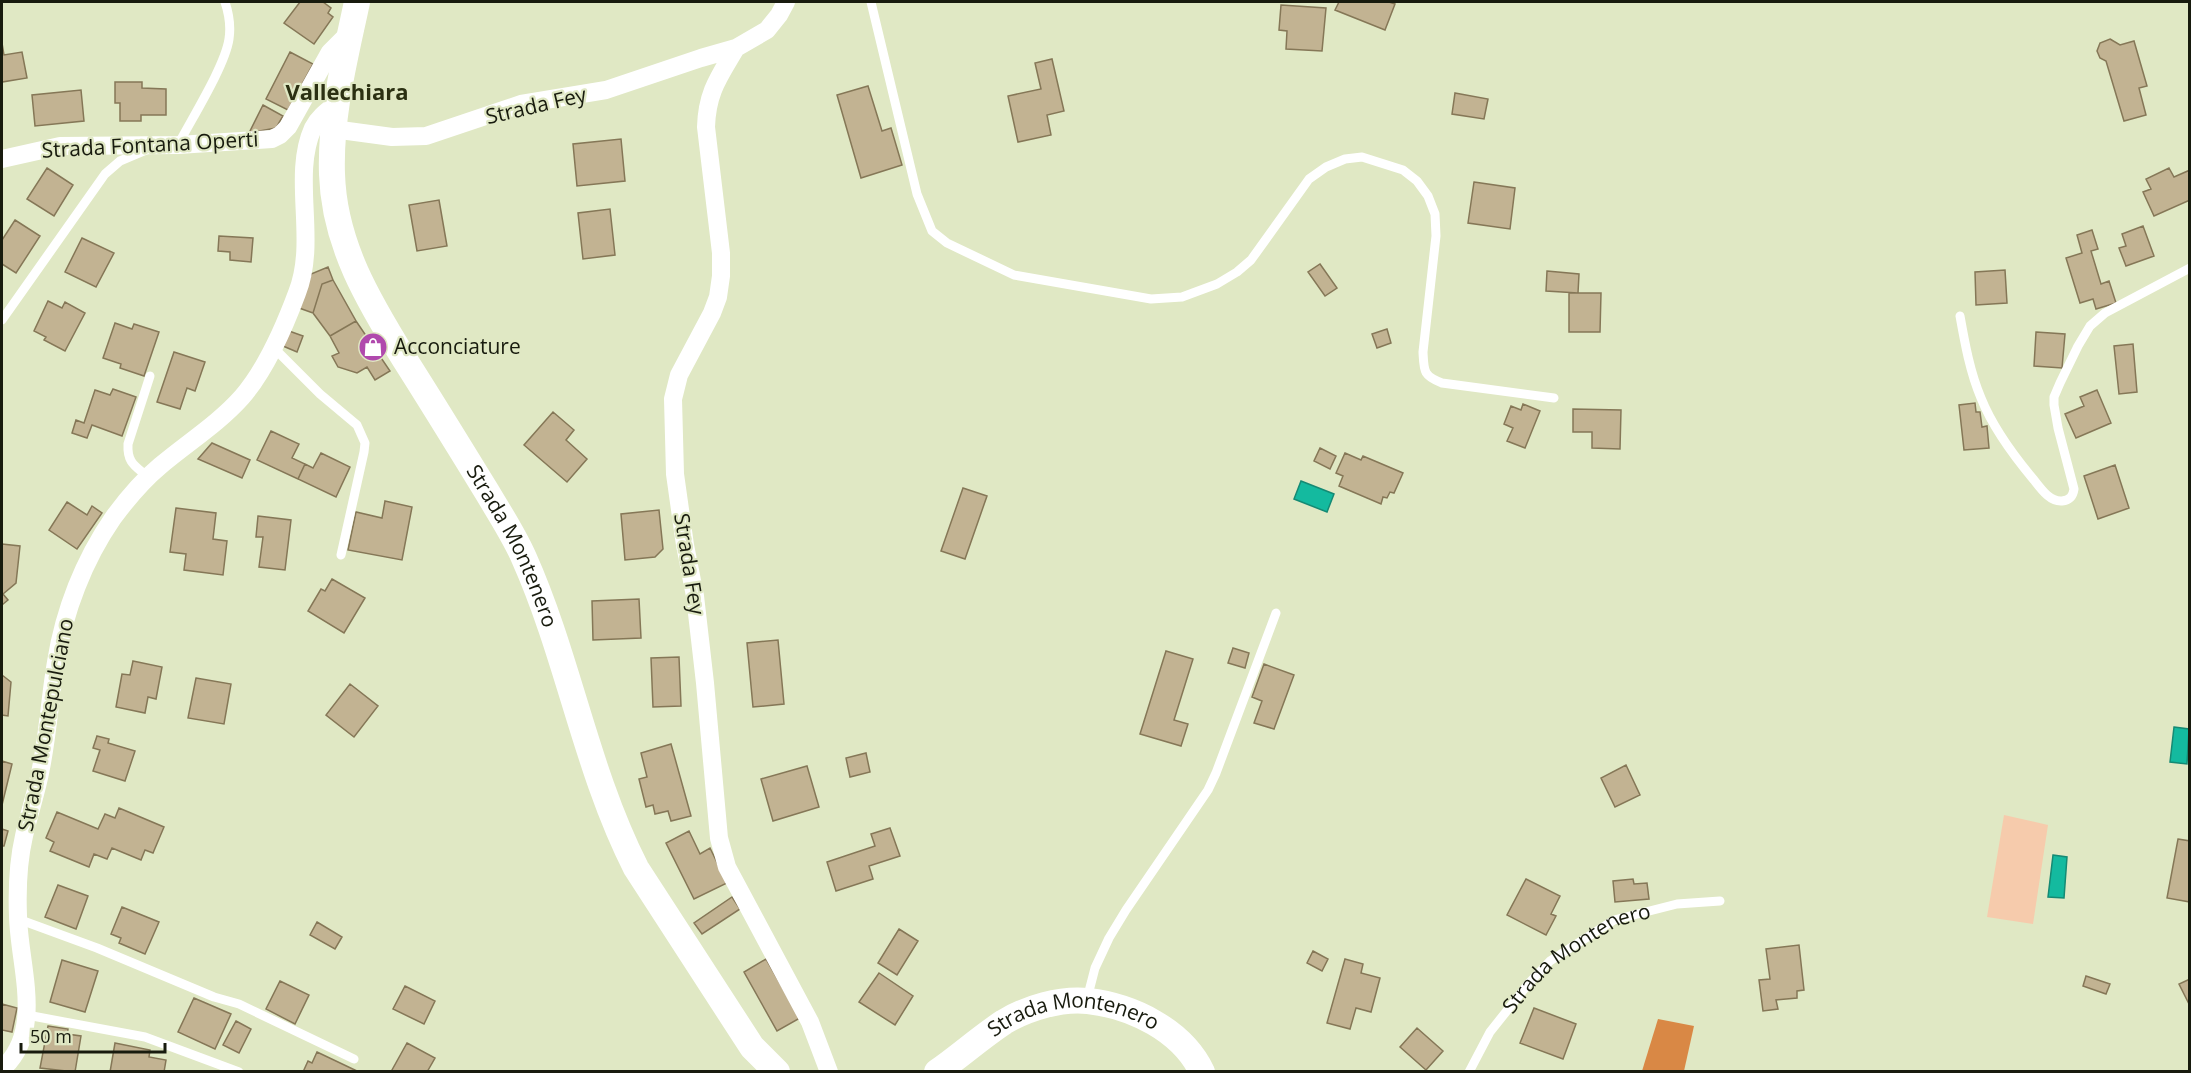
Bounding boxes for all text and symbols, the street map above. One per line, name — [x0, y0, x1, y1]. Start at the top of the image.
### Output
district label: Vallechiara — [285, 76, 409, 106]
street label: Strada Fey — [483, 80, 589, 130]
street label: Strada Fontana Operti — [41, 124, 259, 164]
shop icon: Acconciature — [357, 331, 389, 363]
place label: Acconciature — [394, 332, 521, 360]
street label: Strada Montenero — [461, 459, 565, 631]
street label: Strada Fey — [668, 511, 712, 617]
street label: Strada Montepulciano — [11, 616, 79, 834]
street label: Strada Montenero — [1495, 896, 1653, 1019]
text: Strada Montenero — [981, 985, 1165, 1042]
scale bar — [21, 1016, 165, 1054]
street label: Strada Montenero — [984, 1019, 1164, 1051]
text: 50 m — [30, 1024, 72, 1048]

